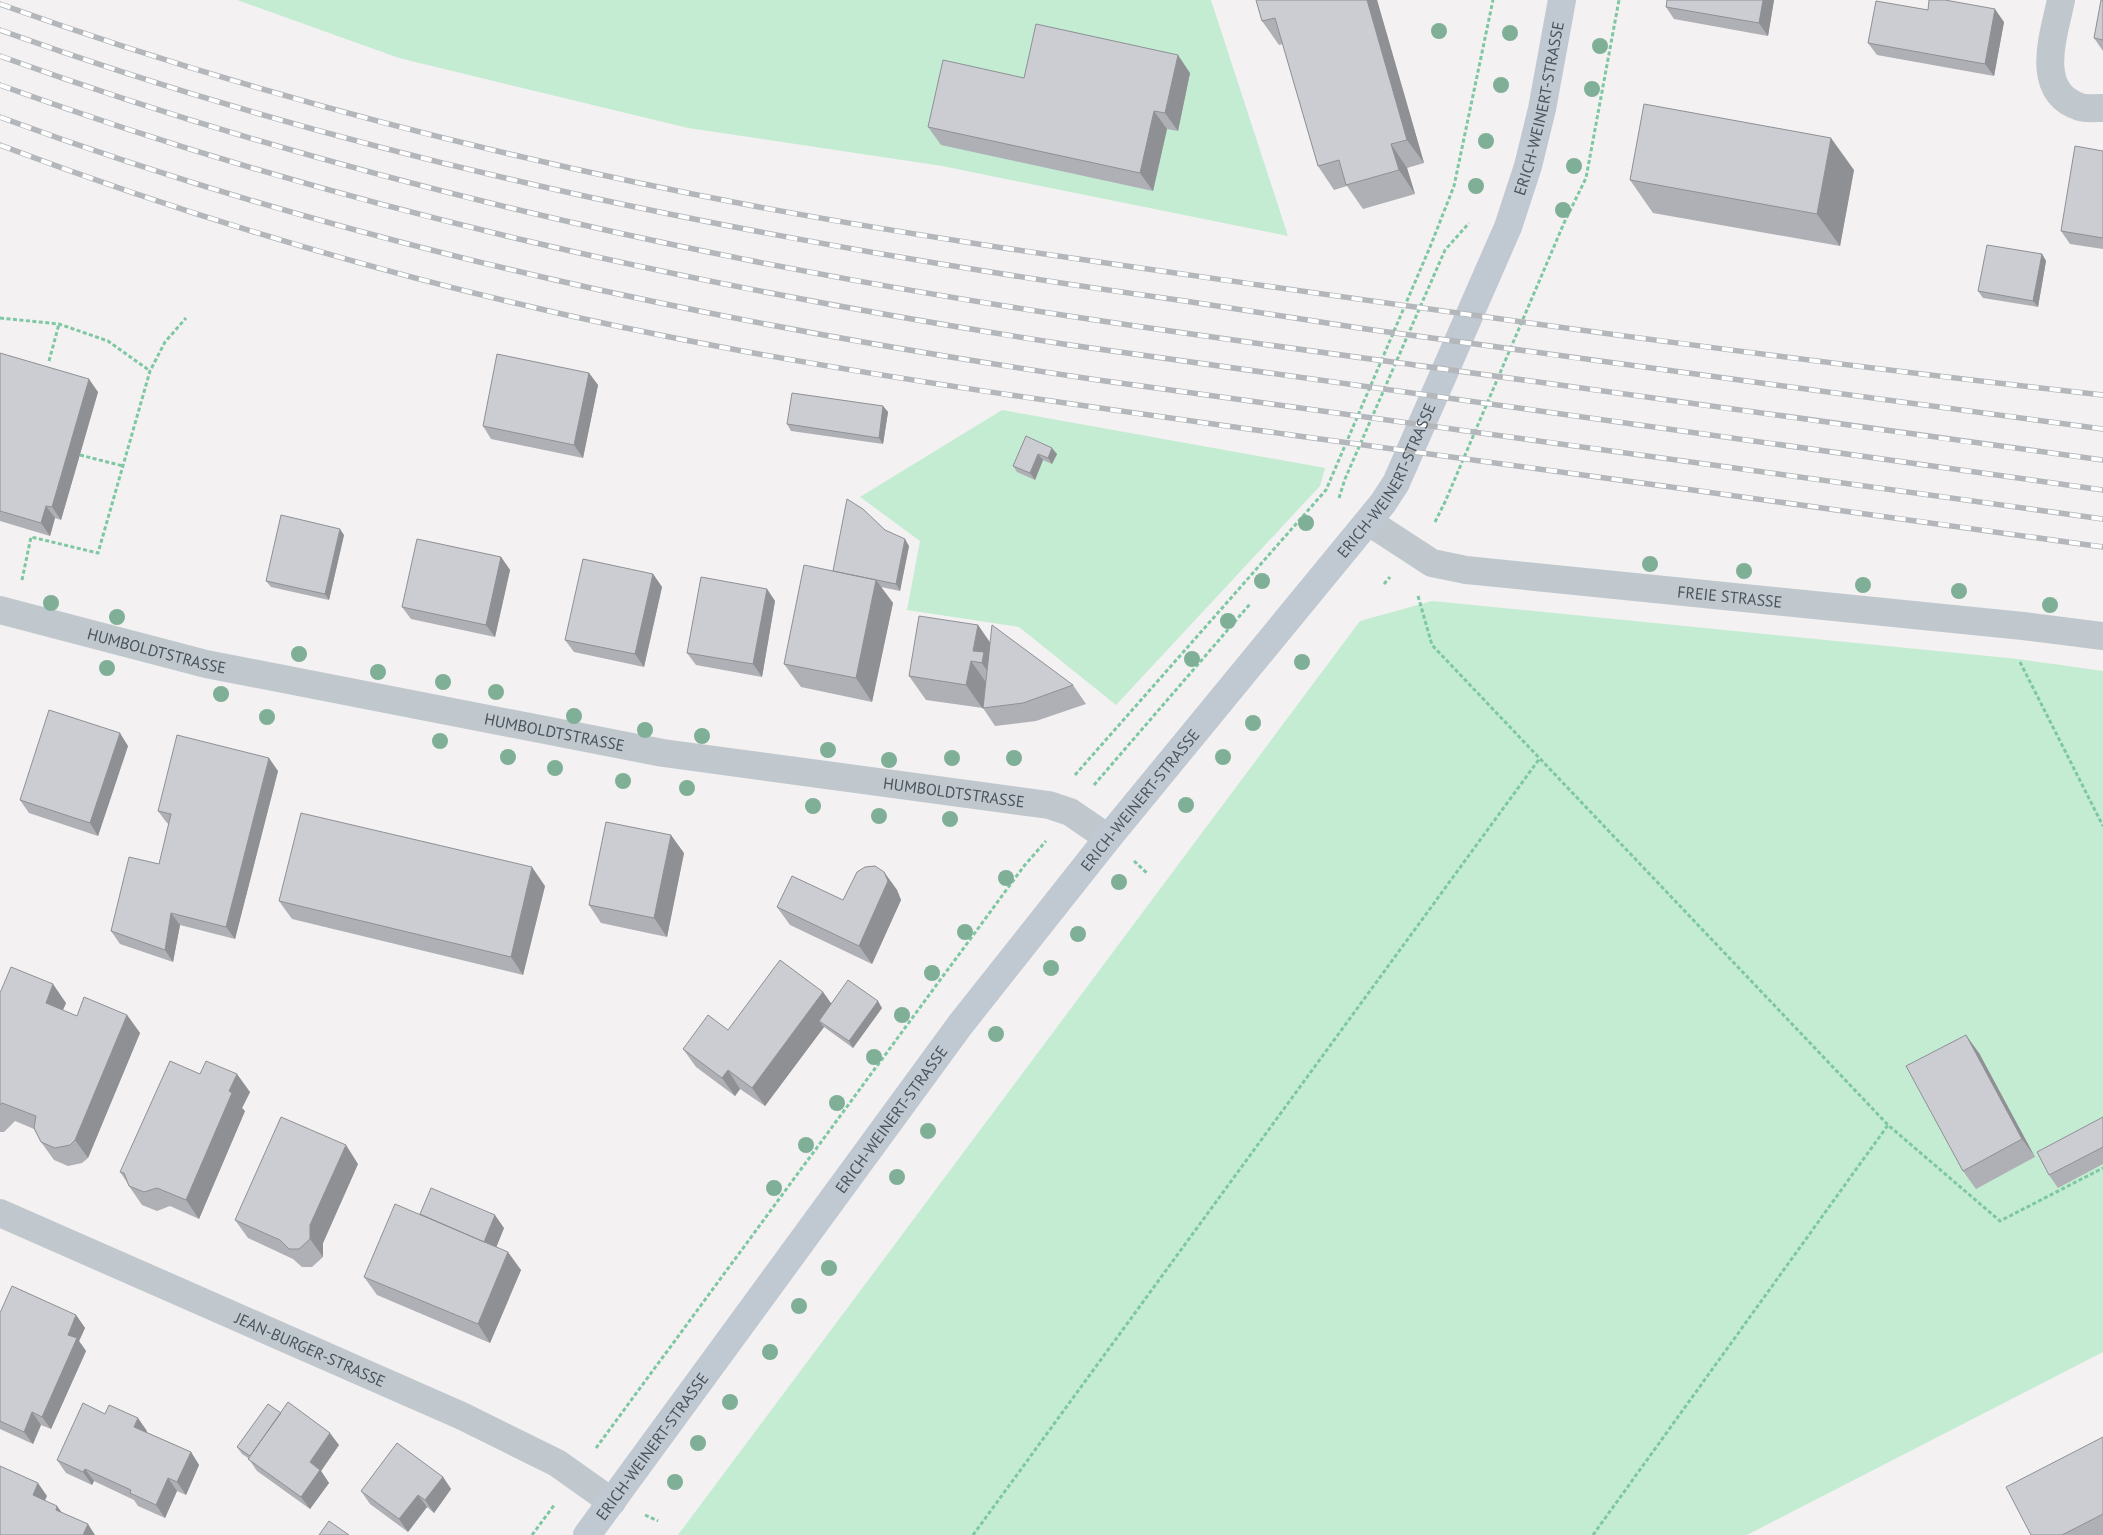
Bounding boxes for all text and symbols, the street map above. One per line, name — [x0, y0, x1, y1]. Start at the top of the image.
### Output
street label: ERICH-WEINERT-STRASSE — [1509, 20, 1568, 198]
street label: ERICH-WEINERT-STRASSE — [1332, 400, 1440, 562]
street label: FREIE STRASSE — [1676, 581, 1783, 612]
street label: HUMBOLDTSTRASSE — [85, 623, 228, 678]
street label: HUMBOLDTSTRASSE — [483, 708, 626, 755]
street label: ERICH-WEINERT-STRASSE — [1076, 725, 1204, 875]
street label: HUMBOLDTSTRASSE — [882, 773, 1026, 812]
street label: ERICH-WEINERT-STRASSE — [831, 1042, 952, 1197]
street label: JEAN-BURGER-STRASSE — [231, 1307, 389, 1391]
street label: ERICH-WEINERT-STRASSE — [591, 1369, 712, 1524]

